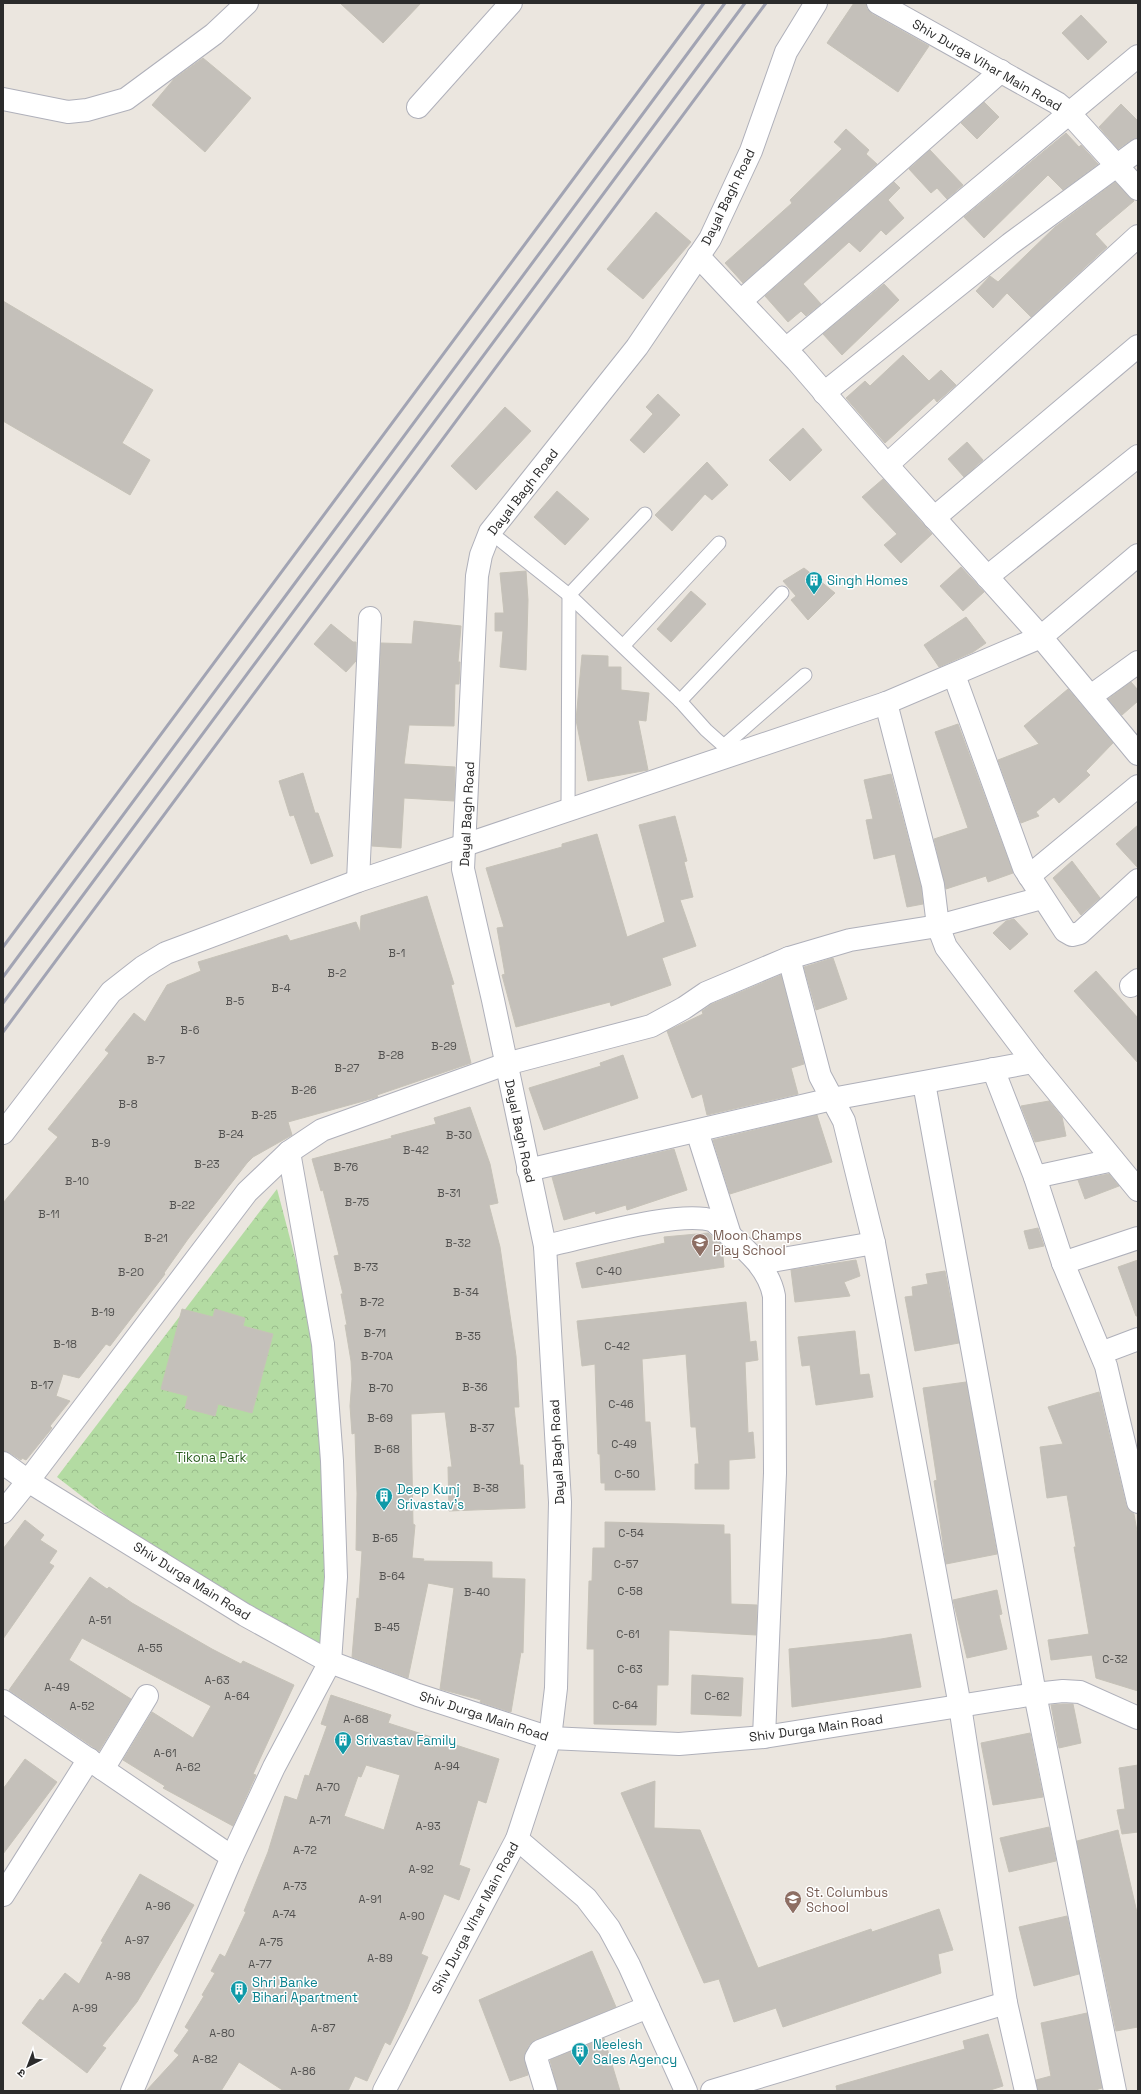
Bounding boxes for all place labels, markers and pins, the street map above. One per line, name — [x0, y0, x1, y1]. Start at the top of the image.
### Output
building icon: Singh Homes — [804, 570, 824, 595]
place label: Singh Homes — [827, 572, 908, 589]
place label: Moon Champs Play School — [713, 1227, 802, 1259]
school or university icon: Moon Champs Play School — [690, 1232, 710, 1257]
place label: Deep Kunj Srivastav's — [397, 1481, 464, 1513]
building icon: Deep Kunj Srivastav's — [374, 1486, 394, 1511]
building icon: Srivastav Family — [333, 1730, 353, 1755]
place label: Srivastav Family — [356, 1732, 456, 1749]
place label: St. Columbus School — [806, 1884, 888, 1916]
school or university icon: St. Columbus School — [783, 1889, 803, 1914]
place label: Shri Banke Bihari Apartment — [252, 1974, 358, 2006]
building icon: Shri Banke Bihari Apartment — [229, 1979, 249, 2004]
place label: Neelesh Sales Agency — [593, 2036, 677, 2068]
building icon: Neelesh Sales Agency — [570, 2041, 590, 2066]

